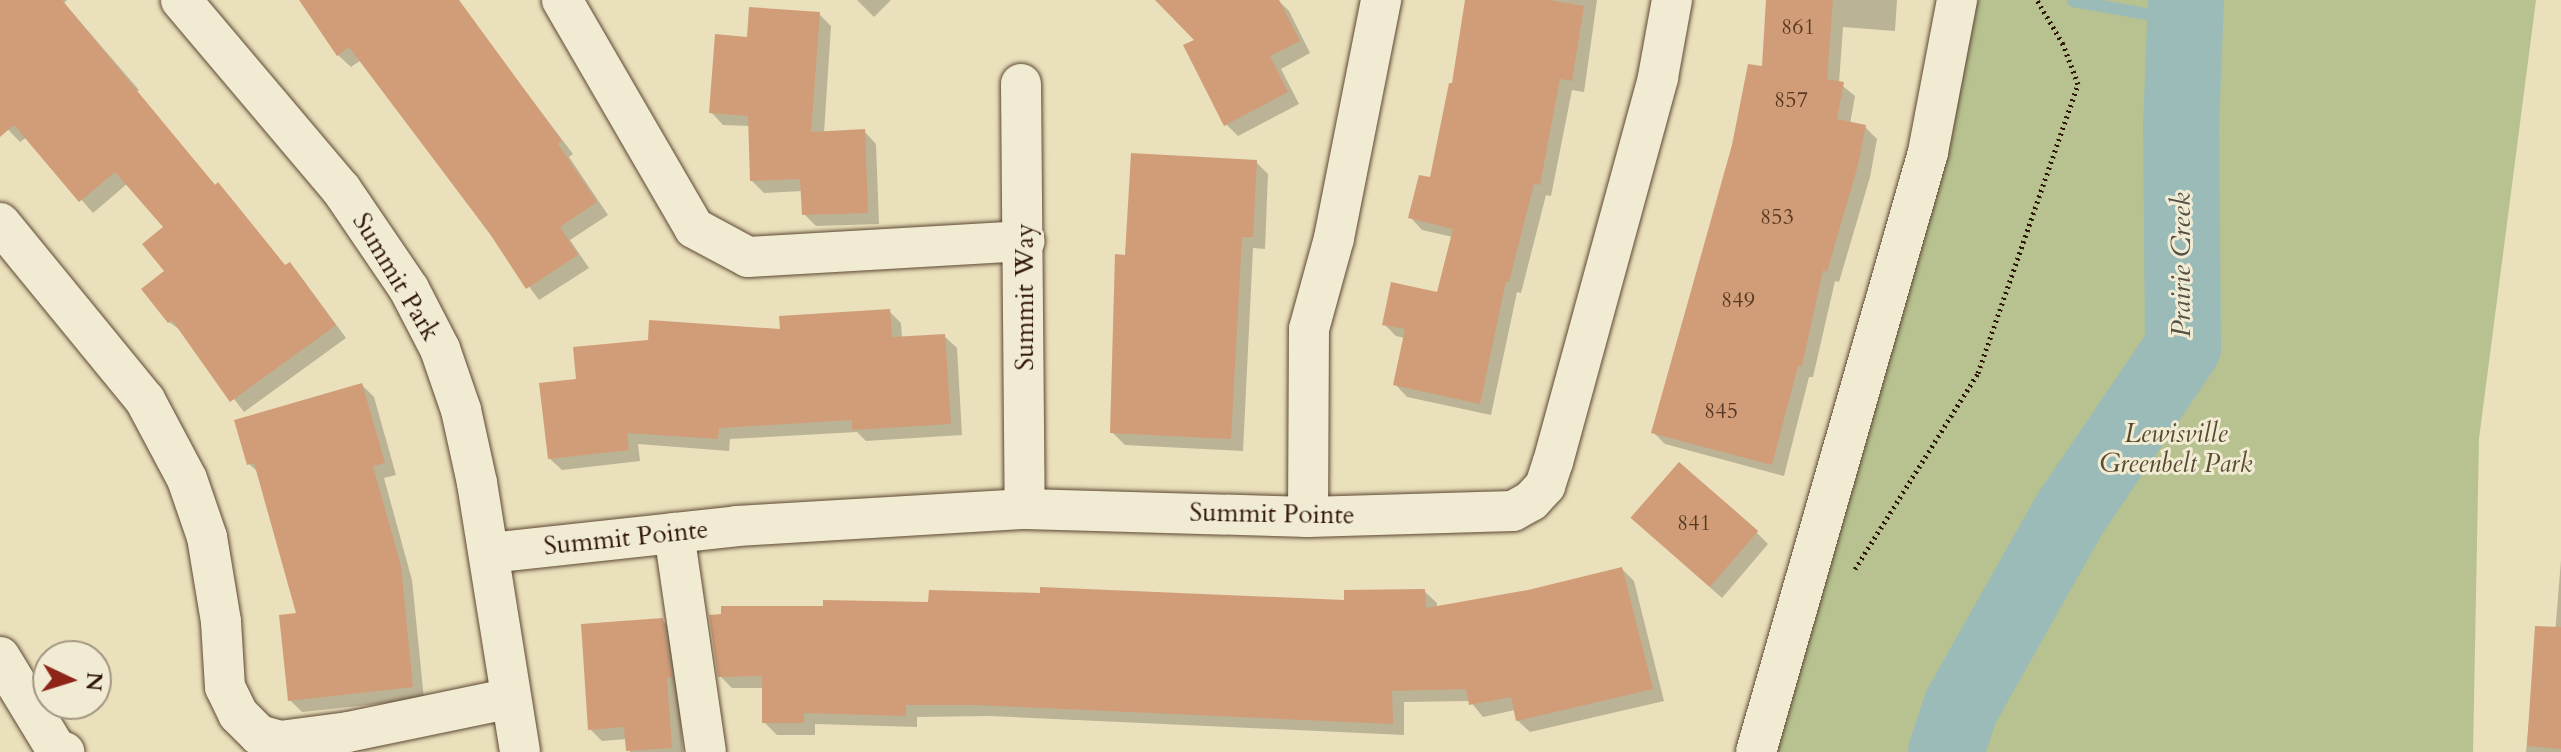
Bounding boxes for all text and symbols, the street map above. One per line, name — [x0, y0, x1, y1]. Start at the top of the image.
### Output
house number: 861 — [1781, 15, 1815, 41]
house number: 857 — [1774, 88, 1808, 114]
water label: Prairie Creek — [2164, 192, 2198, 338]
house number: 853 — [1760, 205, 1794, 231]
street label: Summit Park — [346, 207, 446, 347]
street label: Summit Way — [1009, 223, 1041, 371]
house number: 849 — [1721, 288, 1755, 314]
house number: 845 — [1704, 399, 1738, 425]
park label: Lewisville Greenbelt Park — [2100, 418, 2252, 480]
street label: Summit Pointe — [1189, 497, 1355, 531]
house number: 841 — [1677, 511, 1711, 537]
street label: Summit Pointe — [542, 514, 710, 562]
north arrow — [32, 640, 112, 720]
text: N — [78, 671, 110, 692]

